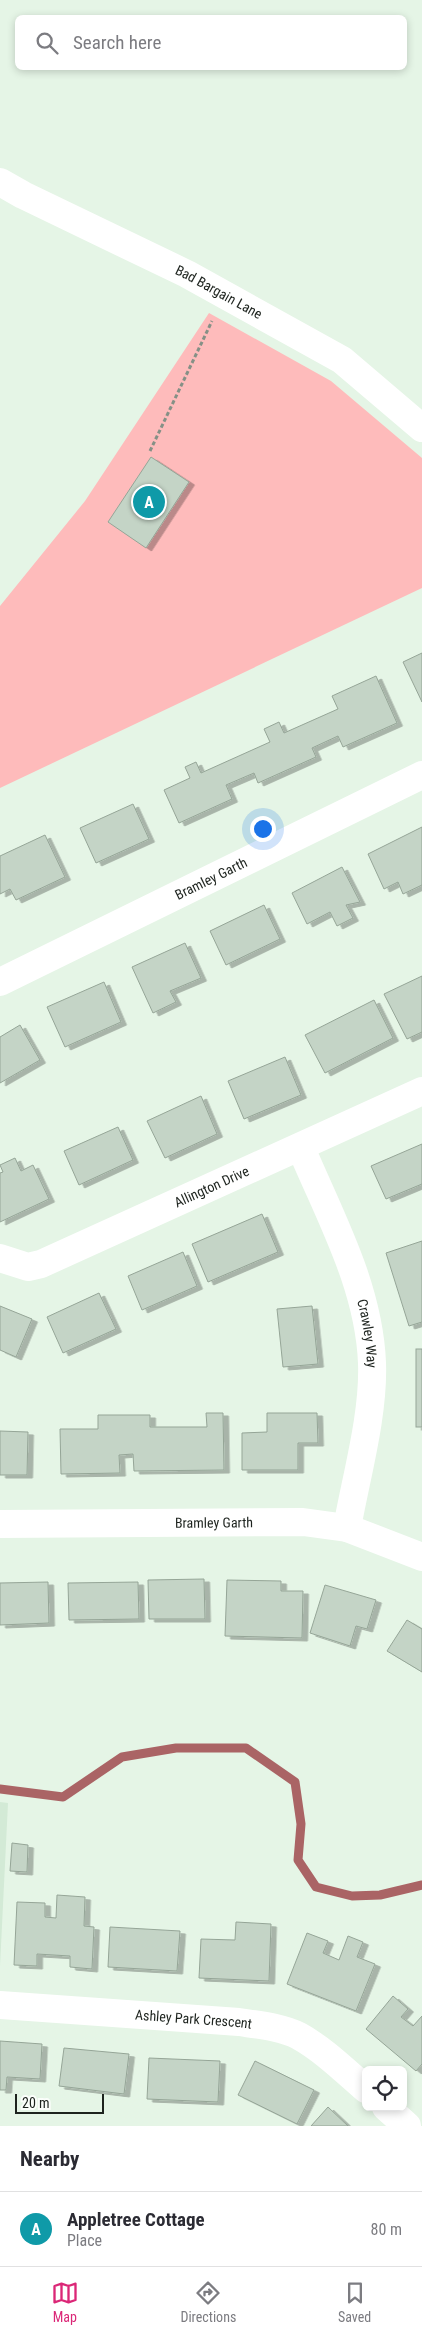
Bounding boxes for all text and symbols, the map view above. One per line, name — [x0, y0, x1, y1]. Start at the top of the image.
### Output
search box — [15, 15, 407, 70]
icon: search — [33, 29, 61, 57]
text: Search here — [73, 31, 161, 54]
street label: Bad Bargain Lane — [173, 262, 265, 322]
pin: A — [133, 483, 165, 521]
your location — [250, 816, 276, 842]
street label: Bramley Garth — [172, 854, 250, 903]
street label: Allington Drive — [172, 1162, 252, 1210]
street label: Crawley Way — [354, 1297, 380, 1368]
street label: Bramley Garth — [175, 1514, 253, 1531]
street label: Ashley Park Crescent — [134, 2007, 253, 2032]
map controls — [362, 2066, 407, 2111]
button: locate — [362, 2066, 407, 2111]
scale bar — [15, 2091, 104, 2114]
text: 20 m — [22, 2095, 50, 2111]
text: Nearby — [20, 2147, 79, 2171]
text: Appletree Cottage — [67, 2208, 205, 2231]
text: A — [31, 2220, 41, 2239]
text: 80 m — [370, 2220, 402, 2239]
text: Place — [67, 2231, 102, 2250]
tab: Map — [51, 2279, 79, 2325]
tab: Directions — [180, 2279, 236, 2325]
tab: Saved — [338, 2279, 371, 2325]

